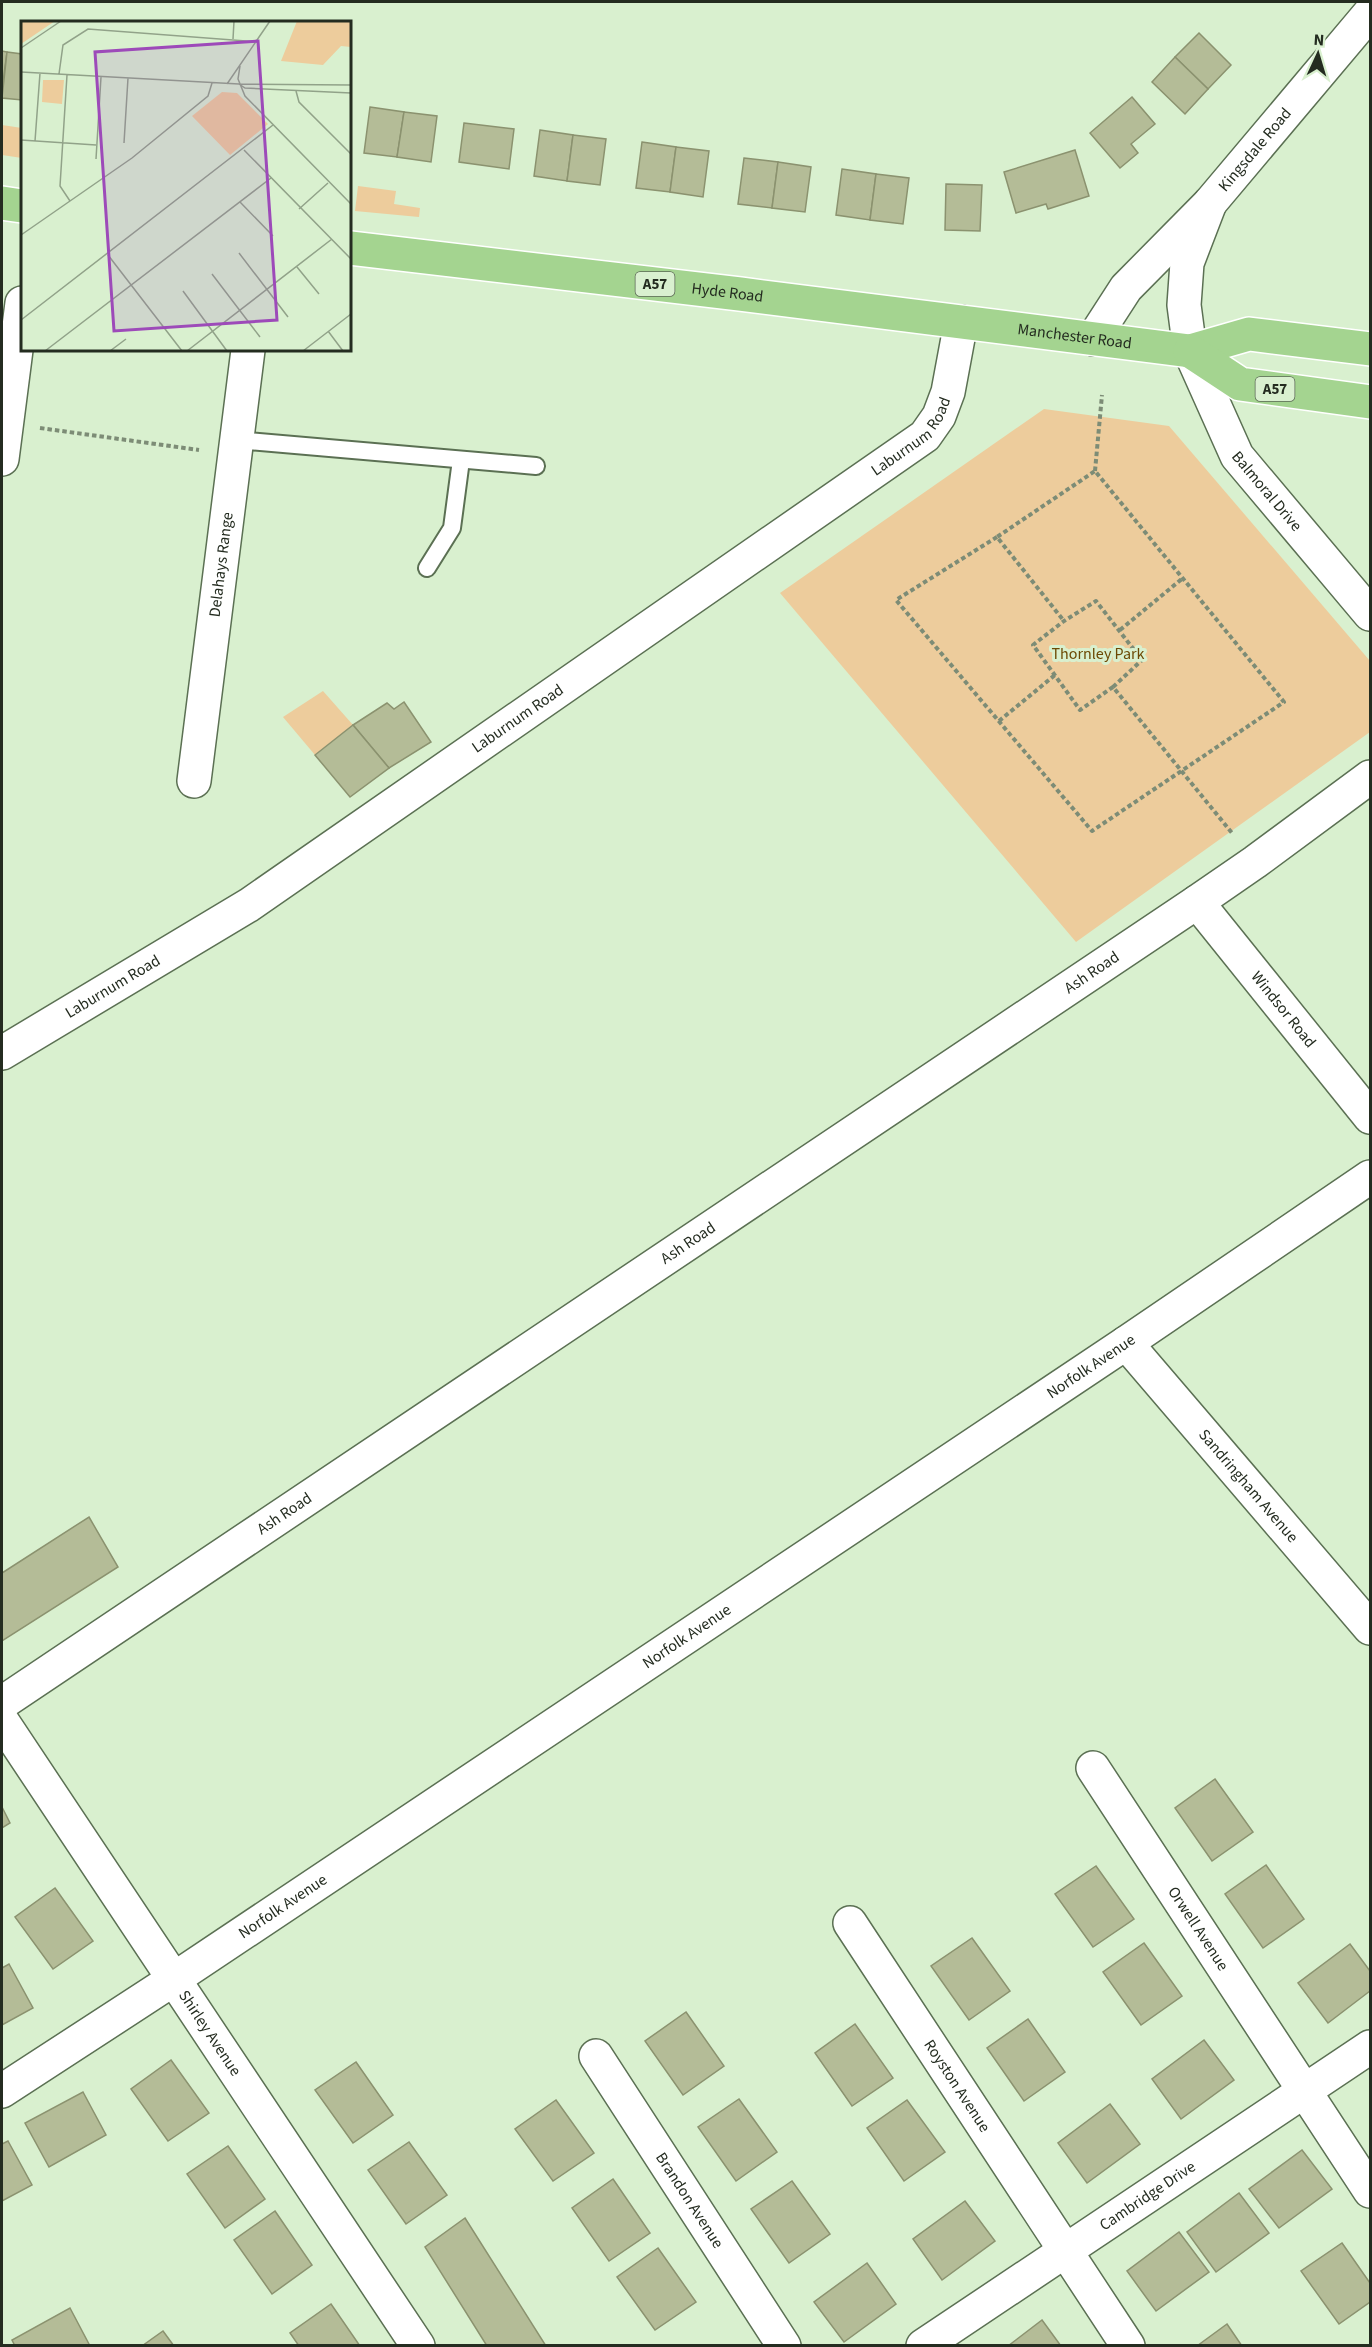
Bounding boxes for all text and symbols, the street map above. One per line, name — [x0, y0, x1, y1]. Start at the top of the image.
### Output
inset map — [21, 21, 351, 351]
north arrow — [1288, 24, 1348, 84]
text: N — [1313, 29, 1325, 51]
street label: Kingsdale Road — [1213, 103, 1297, 196]
road number: A57 — [636, 272, 674, 296]
street label: Hyde Road — [690, 277, 765, 308]
street label: Manchester Road — [1016, 318, 1133, 355]
road number: A57 — [1256, 377, 1294, 401]
street label: Laburnum Road — [867, 394, 956, 481]
street label: Balmoral Drive — [1227, 446, 1307, 536]
street label: Delahays Range — [204, 511, 239, 619]
park label: Thornley Park — [1052, 643, 1145, 665]
street label: Laburnum Road — [467, 679, 568, 758]
street label: Ash Road — [1060, 946, 1124, 999]
street label: Laburnum Road — [61, 950, 164, 1024]
street label: Windsor Road — [1246, 967, 1321, 1053]
street label: Ash Road — [656, 1217, 720, 1270]
street label: Norfolk Avenue — [1042, 1329, 1140, 1404]
street label: Sandringham Avenue — [1193, 1424, 1303, 1547]
street label: Ash Road — [253, 1487, 316, 1540]
street label: Norfolk Avenue — [638, 1599, 736, 1674]
street label: Norfolk Avenue — [234, 1869, 331, 1944]
street label: Orwell Avenue — [1163, 1882, 1234, 1975]
street label: Shirley Avenue — [173, 1986, 246, 2081]
street label: Royston Avenue — [919, 2035, 996, 2137]
street label: Brandon Avenue — [650, 2148, 729, 2253]
street label: Cambridge Drive — [1095, 2156, 1200, 2236]

